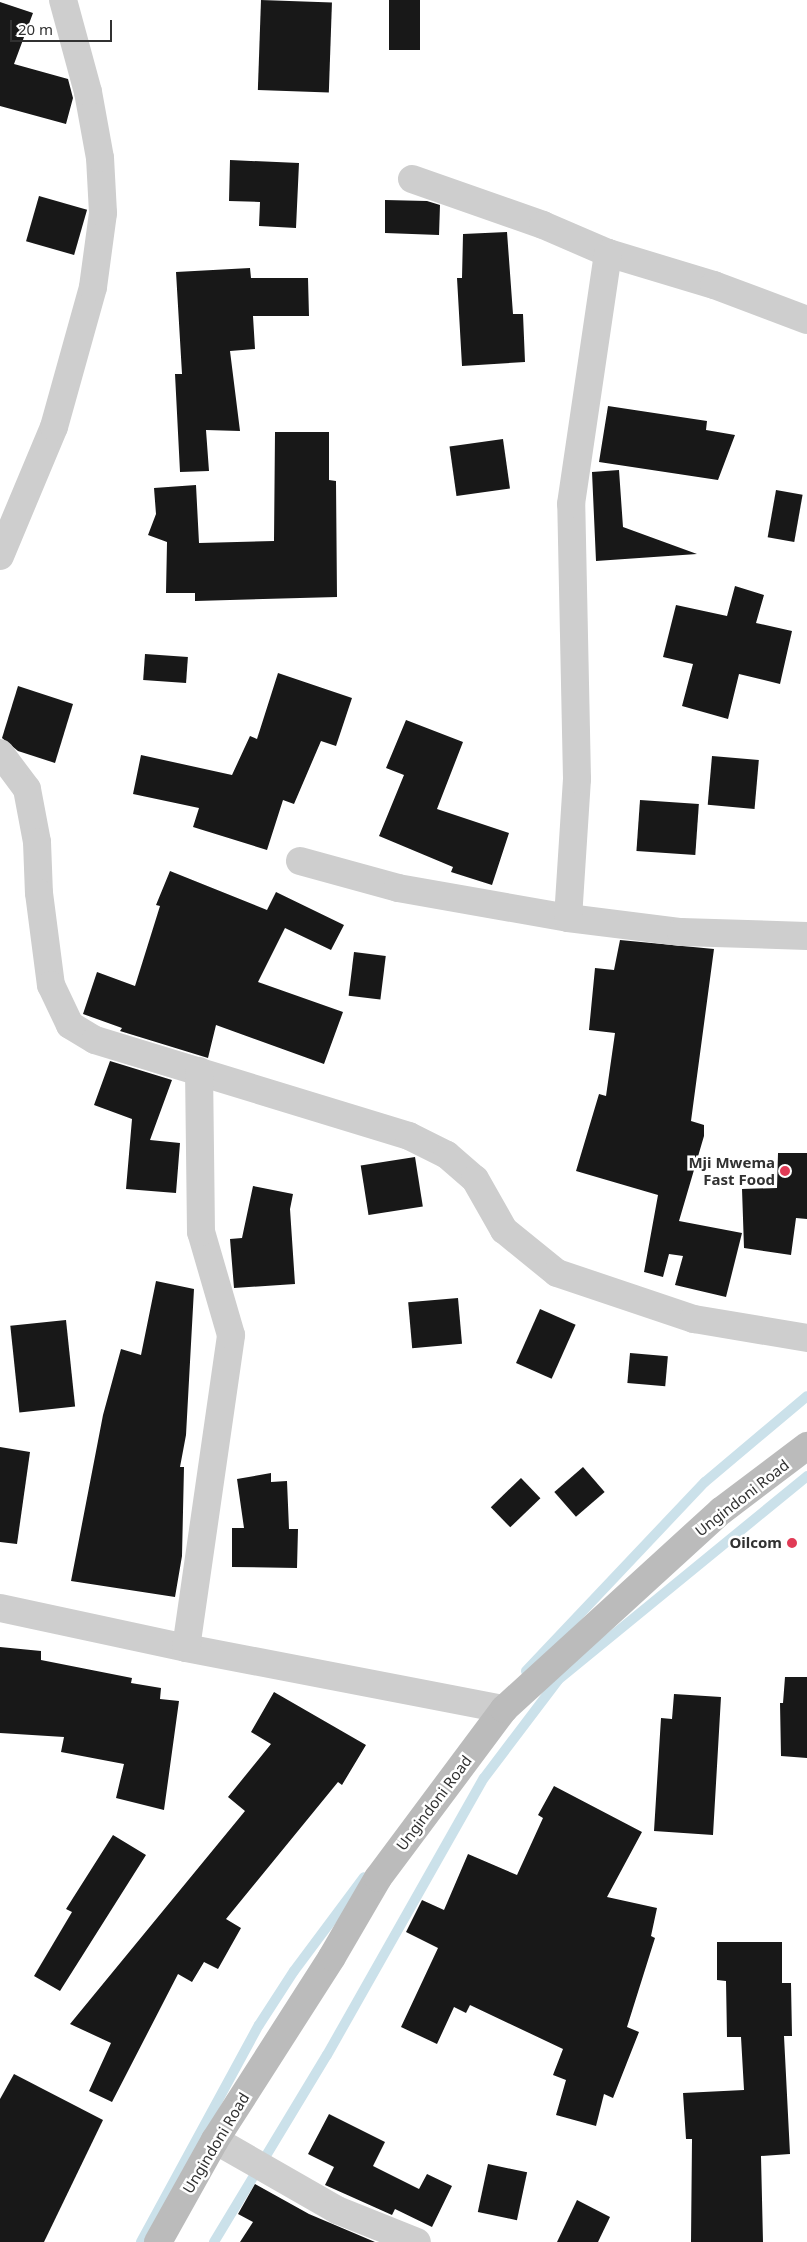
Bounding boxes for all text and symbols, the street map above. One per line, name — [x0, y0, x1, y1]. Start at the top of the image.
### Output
scale bar — [12, 10, 115, 42]
text: 20 m — [18, 19, 53, 39]
place label: Mji Mwema Fast Food — [688, 1153, 775, 1188]
marker: Mji Mwema Fast Food — [779, 1165, 791, 1177]
street label: Ungindoni Road — [692, 1456, 792, 1540]
place label: Oilcom — [729, 1534, 782, 1552]
marker: Oilcom — [786, 1537, 798, 1549]
street label: Ungindoni Road — [393, 1752, 475, 1854]
street label: Ungindoni Road — [179, 2090, 253, 2196]

